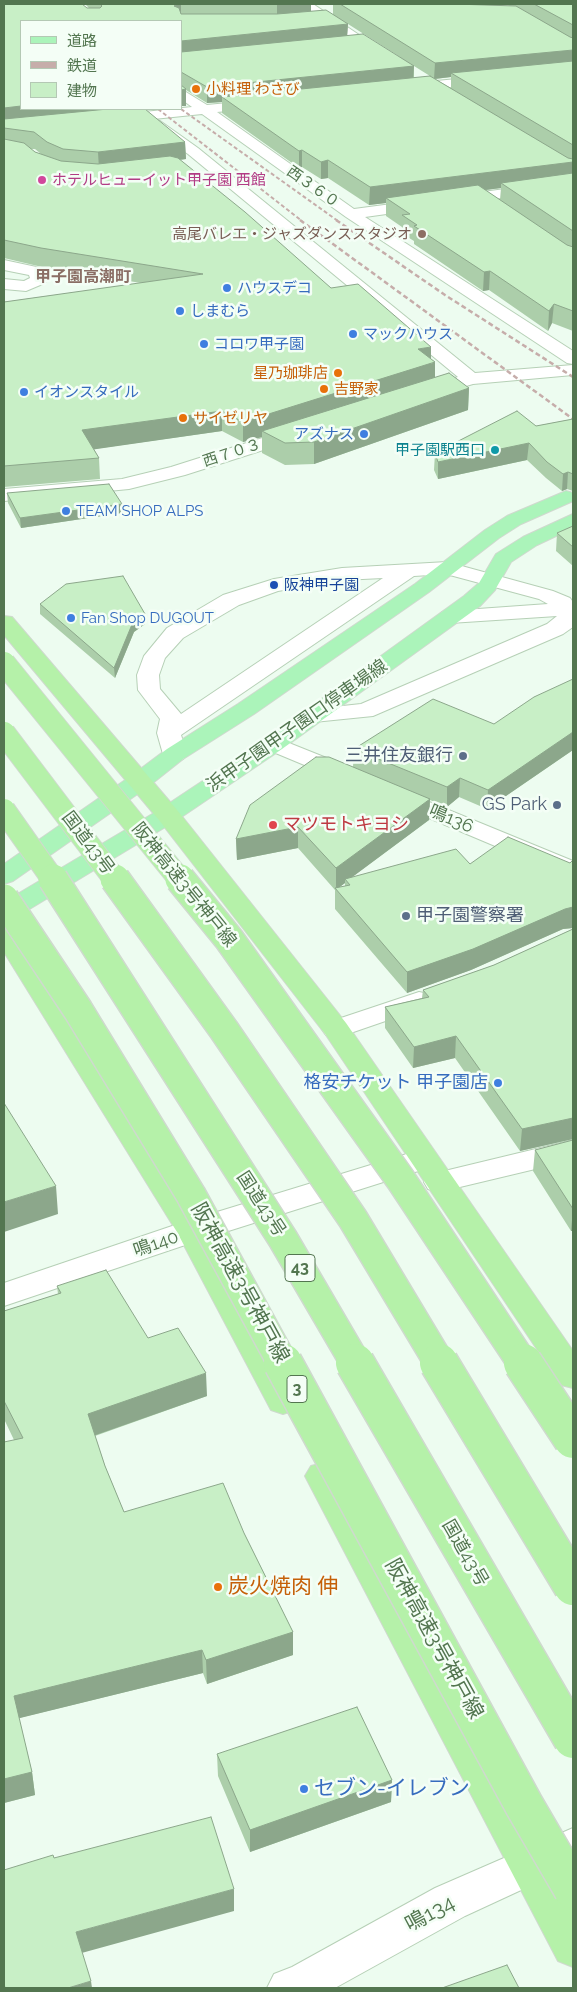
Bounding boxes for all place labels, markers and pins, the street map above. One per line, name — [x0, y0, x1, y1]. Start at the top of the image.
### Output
place label: 小料理 わさび — [206, 80, 300, 98]
marker: 小料理 わさび — [190, 83, 202, 95]
place label: ホテルヒューイット甲子園 西館 — [52, 171, 266, 189]
marker: ホテルヒューイット甲子園 西館 — [36, 174, 48, 186]
place label: 高尾バレエ・ジャズダンススタジオ — [172, 225, 412, 243]
marker: 高尾バレエ・ジャズダンススタジオ — [416, 228, 428, 240]
place label: ハウスデコ — [237, 279, 312, 297]
marker: ハウスデコ — [221, 282, 233, 294]
place label: しまむら — [190, 302, 250, 320]
marker: しまむら — [174, 305, 186, 317]
place label: マックハウス — [363, 325, 453, 343]
marker: マックハウス — [347, 328, 359, 340]
place label: コロワ甲子園 — [214, 335, 304, 353]
marker: コロワ甲子園 — [198, 338, 210, 350]
place label: 星乃珈琲店 — [253, 364, 328, 382]
marker: 星乃珈琲店 — [332, 367, 344, 379]
place label: 吉野家 — [334, 380, 379, 398]
place label: イオンスタイル — [34, 383, 139, 401]
marker: 吉野家 — [318, 383, 330, 395]
marker: イオンスタイル — [18, 386, 30, 398]
place label: サイゼリヤ — [193, 409, 268, 427]
marker: サイゼリヤ — [177, 412, 189, 424]
place label: アズナス — [294, 425, 354, 443]
marker: アズナス — [358, 428, 370, 440]
place label: 甲子園駅西口 — [395, 441, 485, 459]
marker: 甲子園駅西口 — [489, 444, 501, 456]
place label: TEAM SHOP ALPS — [76, 502, 203, 520]
marker: TEAM SHOP ALPS — [60, 505, 72, 517]
place label: 阪神甲子園 — [284, 576, 359, 594]
marker: 阪神甲子園 — [268, 579, 280, 591]
place label: Fan Shop DUGOUT — [81, 609, 214, 627]
marker: Fan Shop DUGOUT — [65, 612, 77, 624]
place label: 三井住友銀行 — [345, 745, 453, 767]
marker: 三井住友銀行 — [457, 750, 469, 762]
place label: GS Park — [482, 794, 547, 816]
marker: GS Park — [551, 799, 563, 811]
place label: マツモトキヨシ — [283, 814, 409, 836]
marker: マツモトキヨシ — [267, 819, 279, 831]
place label: 甲子園警察署 — [416, 905, 524, 927]
marker: 甲子園警察署 — [400, 910, 412, 922]
place label: 格安チケット 甲子園店 — [303, 1072, 488, 1094]
marker: 格安チケット 甲子園店 — [492, 1077, 504, 1089]
place label: 炭火焼肉 伸 — [228, 1574, 338, 1600]
marker: 炭火焼肉 伸 — [212, 1581, 224, 1593]
place label: セブン-イレブン — [314, 1776, 470, 1802]
marker: セブン-イレブン — [298, 1783, 310, 1795]

